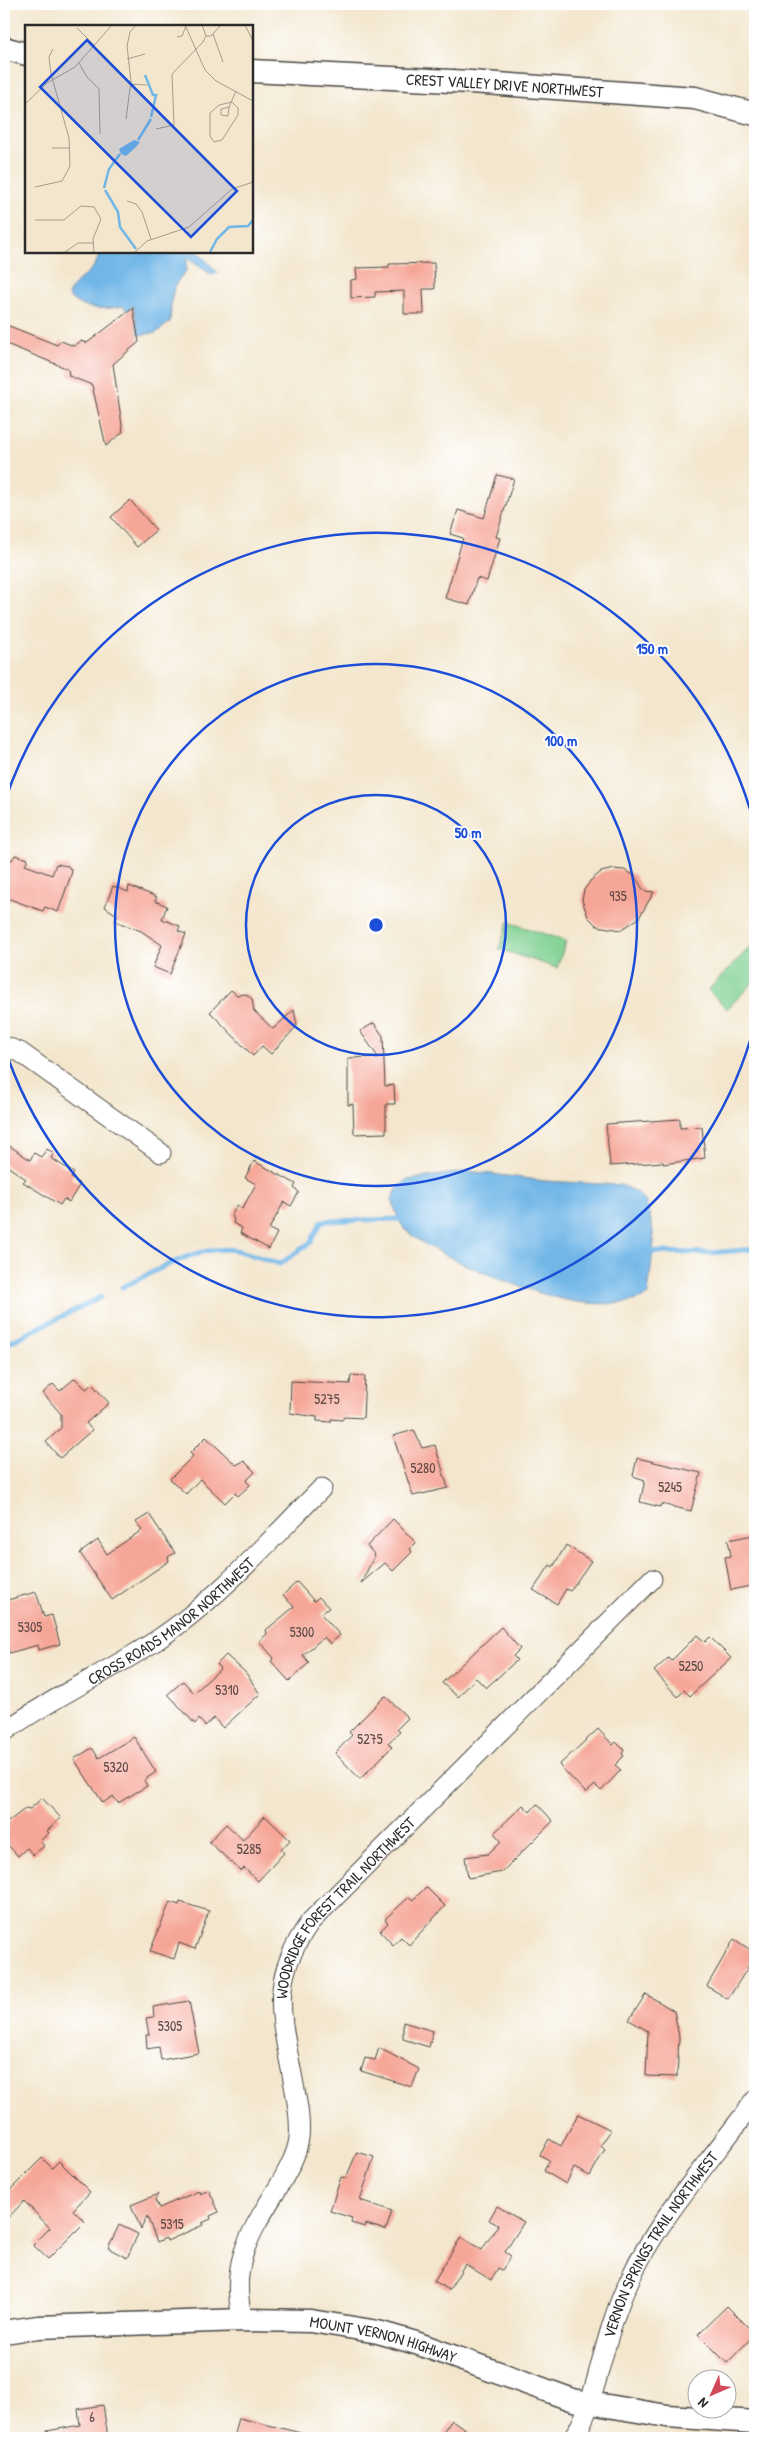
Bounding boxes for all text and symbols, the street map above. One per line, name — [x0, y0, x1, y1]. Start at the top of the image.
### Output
inset map — [25, 25, 252, 252]
street label: CREST VALLEY DRIVE NORTHWEST — [405, 68, 605, 102]
text: 150 m — [636, 638, 668, 659]
text: 100 m — [545, 730, 577, 751]
text: 50 m — [455, 822, 481, 843]
house number: 935 — [609, 886, 627, 905]
centre of rings — [367, 916, 385, 934]
house number: 5275 — [314, 1389, 340, 1408]
house number: 5280 — [411, 1458, 435, 1477]
house number: 5245 — [658, 1477, 682, 1496]
street label: CROSS ROADS MANOR NORTHWEST — [83, 1552, 259, 1690]
house number: 5305 — [18, 1617, 42, 1636]
house number: 5300 — [290, 1622, 314, 1641]
house number: 5250 — [679, 1656, 703, 1675]
house number: 5310 — [215, 1680, 239, 1699]
house number: 5275 — [357, 1729, 383, 1748]
house number: 5320 — [103, 1757, 129, 1776]
street label: WOODRIDGE FOREST TRAIL NORTHWEST — [270, 1811, 420, 1999]
house number: 5285 — [237, 1839, 261, 1858]
house number: 5305 — [158, 2016, 182, 2035]
street label: VERNON SPRINGS TRAIL NORTHWEST — [598, 2146, 723, 2340]
house number: 5315 — [160, 2214, 184, 2233]
street label: MOUNT VERNON HIGHWAY — [308, 2310, 460, 2368]
north arrow — [686, 2370, 736, 2420]
text: N — [693, 2394, 712, 2413]
house number: 6 — [89, 2407, 95, 2426]

